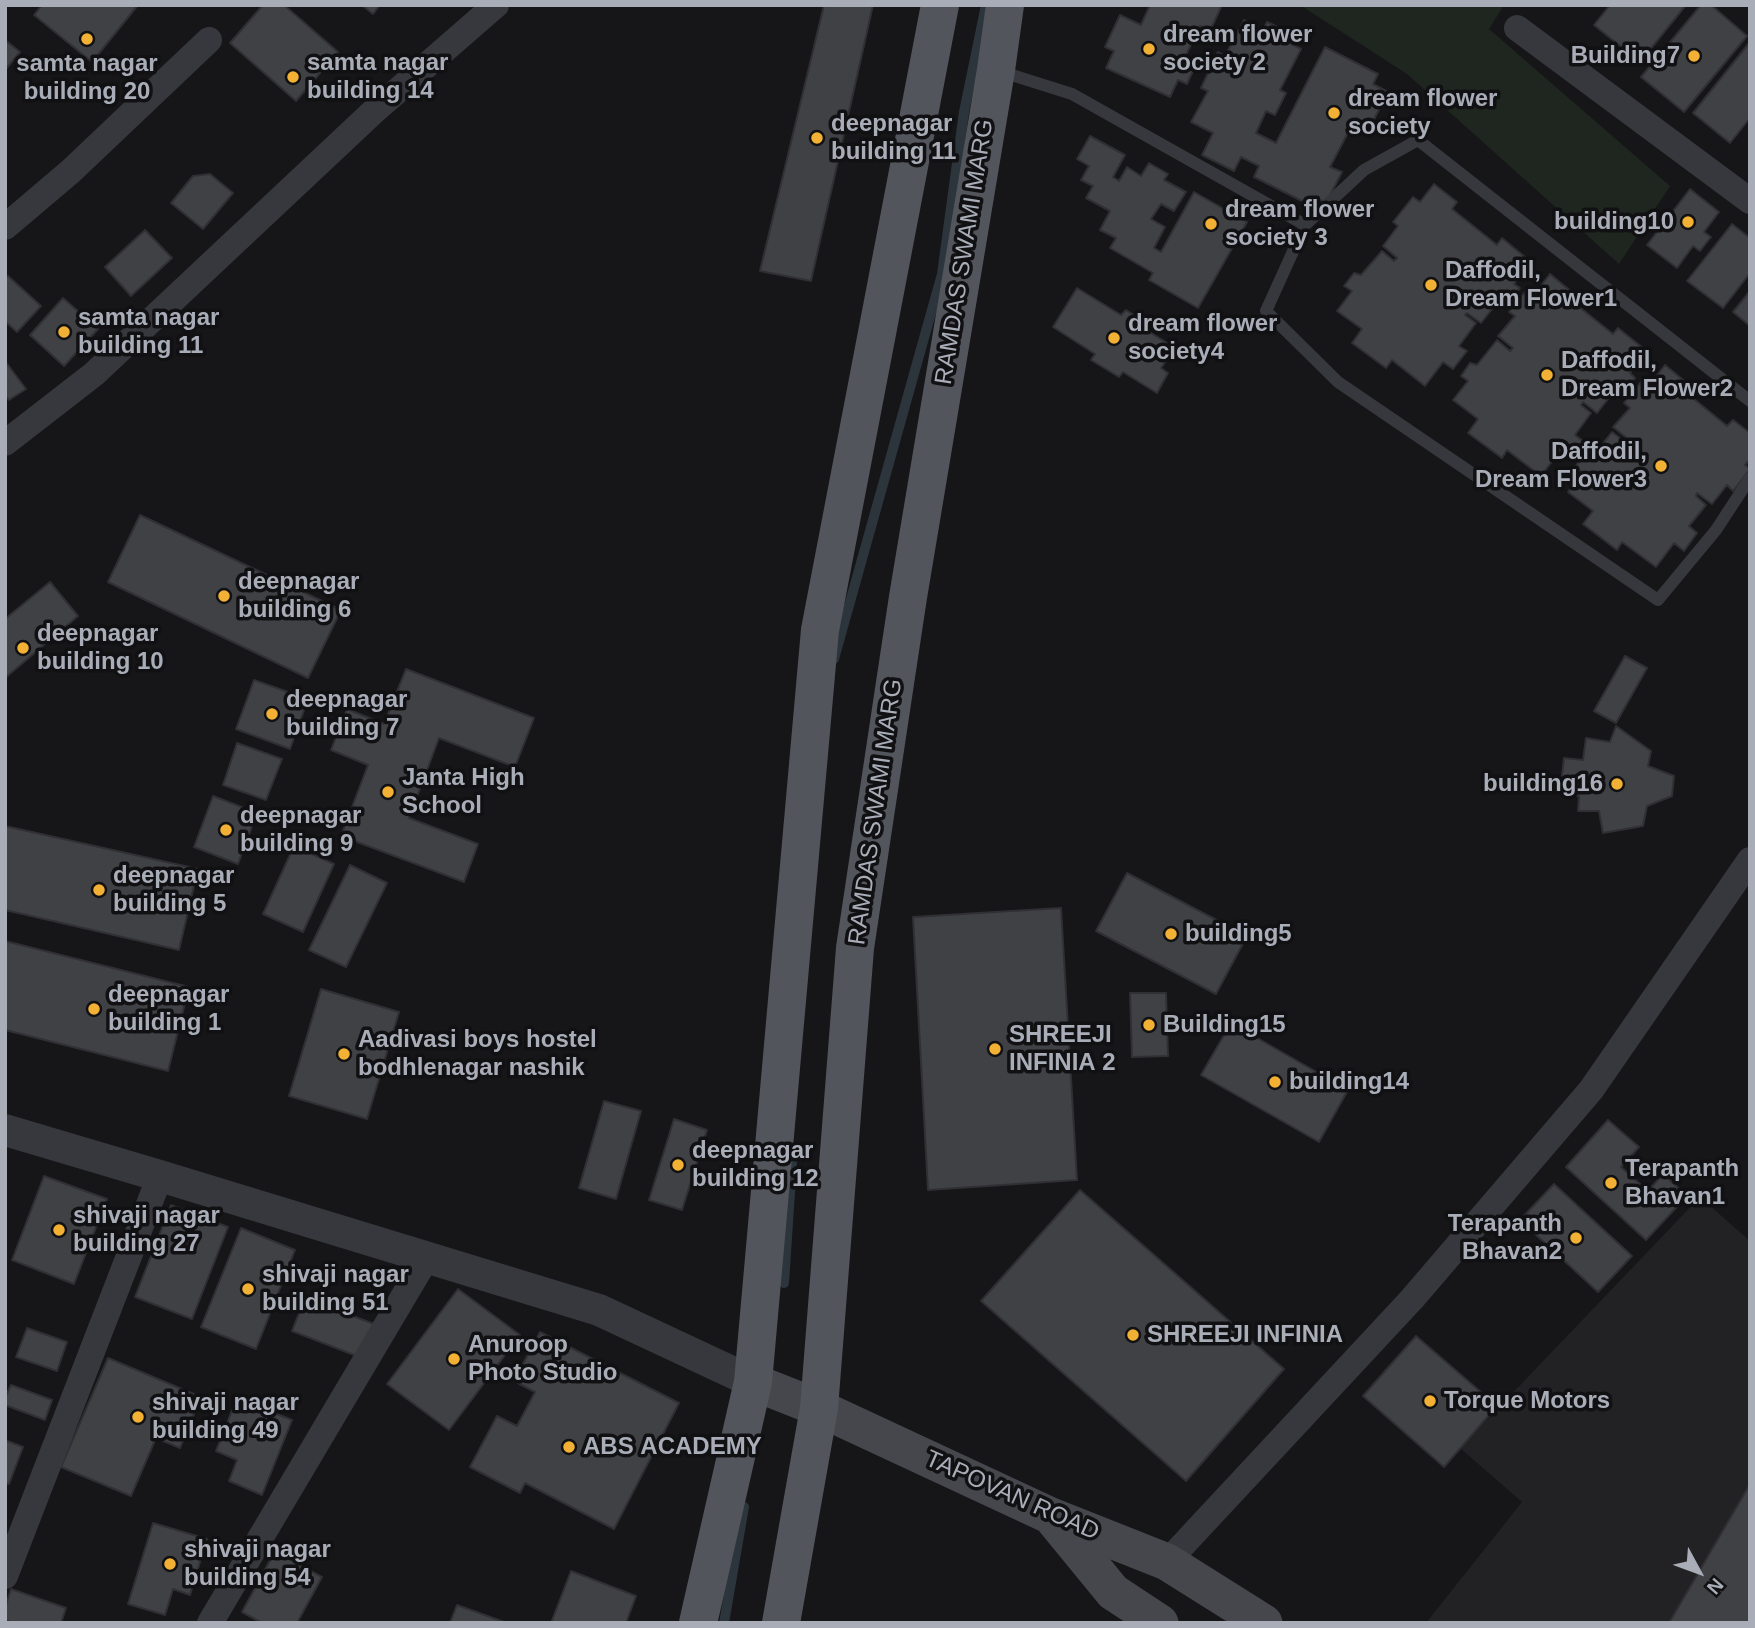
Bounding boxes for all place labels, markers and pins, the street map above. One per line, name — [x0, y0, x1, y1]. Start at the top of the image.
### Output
place label: dream flower society 2 — [1163, 21, 1312, 77]
marker: samta nagar building 20 — [79, 31, 95, 47]
marker: dream flower society 2 — [1141, 41, 1157, 57]
place label: Building7 — [1571, 42, 1680, 70]
marker: Building7 — [1686, 48, 1702, 64]
place label: samta nagar building 14 — [307, 49, 448, 105]
place label: samta nagar building 20 — [16, 50, 158, 106]
marker: samta nagar building 14 — [285, 69, 301, 85]
place label: dream flower society — [1348, 85, 1497, 141]
marker: dream flower society — [1326, 105, 1342, 121]
place label: deepnagar building 11 — [831, 110, 956, 166]
marker: deepnagar building 11 — [809, 130, 825, 146]
place label: dream flower society 3 — [1225, 196, 1374, 252]
place label: building10 — [1554, 208, 1674, 236]
marker: building10 — [1680, 214, 1696, 230]
marker: dream flower society 3 — [1203, 216, 1219, 232]
place label: Daffodil, Dream Flower1 — [1445, 257, 1617, 313]
marker: Daffodil, Dream Flower1 — [1423, 277, 1439, 293]
place label: samta nagar building 11 — [78, 304, 219, 360]
place label: dream flower society4 — [1128, 310, 1277, 366]
marker: samta nagar building 11 — [56, 324, 72, 340]
marker: dream flower society4 — [1106, 330, 1122, 346]
place label: Daffodil, Dream Flower2 — [1561, 347, 1733, 403]
marker: Daffodil, Dream Flower2 — [1539, 367, 1555, 383]
place label: Daffodil, Dream Flower3 — [1475, 438, 1647, 494]
marker: Daffodil, Dream Flower3 — [1653, 458, 1669, 474]
place label: deepnagar building 6 — [238, 568, 359, 624]
marker: deepnagar building 6 — [216, 588, 232, 604]
place label: deepnagar building 10 — [37, 620, 164, 676]
marker: deepnagar building 10 — [15, 640, 31, 656]
place label: deepnagar building 7 — [286, 686, 407, 742]
marker: deepnagar building 7 — [264, 706, 280, 722]
place label: Janta High School — [402, 764, 525, 820]
place label: building16 — [1483, 770, 1603, 798]
marker: building16 — [1609, 776, 1625, 792]
marker: Janta High School — [380, 784, 396, 800]
place label: deepnagar building 9 — [240, 802, 361, 858]
marker: deepnagar building 9 — [218, 822, 234, 838]
place label: deepnagar building 5 — [113, 862, 234, 918]
marker: deepnagar building 5 — [91, 882, 107, 898]
place label: building5 — [1185, 920, 1292, 948]
marker: building5 — [1163, 926, 1179, 942]
place label: deepnagar building 1 — [108, 981, 229, 1037]
marker: deepnagar building 1 — [86, 1001, 102, 1017]
place label: Building15 — [1163, 1011, 1286, 1039]
marker: Building15 — [1141, 1017, 1157, 1033]
place label: SHREEJI INFINIA 2 — [1009, 1021, 1116, 1077]
place label: Aadivasi boys hostel bodhlenagar nashik — [358, 1026, 597, 1082]
marker: SHREEJI INFINIA 2 — [987, 1041, 1003, 1057]
marker: Aadivasi boys hostel bodhlenagar nashik — [336, 1046, 352, 1062]
place label: building14 — [1289, 1068, 1409, 1096]
marker: building14 — [1267, 1074, 1283, 1090]
place label: deepnagar building 12 — [692, 1137, 819, 1193]
place label: Terapanth Bhavan1 — [1625, 1155, 1739, 1211]
marker: deepnagar building 12 — [670, 1157, 686, 1173]
marker: Terapanth Bhavan1 — [1603, 1175, 1619, 1191]
place label: shivaji nagar building 27 — [73, 1202, 220, 1258]
place label: Terapanth Bhavan2 — [1448, 1210, 1562, 1266]
marker: shivaji nagar building 27 — [51, 1222, 67, 1238]
marker: Terapanth Bhavan2 — [1568, 1230, 1584, 1246]
place label: shivaji nagar building 51 — [262, 1261, 409, 1317]
marker: shivaji nagar building 51 — [240, 1281, 256, 1297]
place label: SHREEJI INFINIA — [1147, 1321, 1343, 1349]
marker: SHREEJI INFINIA — [1125, 1327, 1141, 1343]
place label: Anuroop Photo Studio — [468, 1331, 617, 1387]
marker: Anuroop Photo Studio — [446, 1351, 462, 1367]
place label: Torque Motors — [1444, 1387, 1610, 1415]
place label: shivaji nagar building 49 — [152, 1389, 299, 1445]
marker: Torque Motors — [1422, 1393, 1438, 1409]
marker: shivaji nagar building 49 — [130, 1409, 146, 1425]
place label: ABS ACADEMY — [583, 1433, 762, 1461]
marker: ABS ACADEMY — [561, 1439, 577, 1455]
place label: shivaji nagar building 54 — [184, 1536, 331, 1592]
marker: shivaji nagar building 54 — [162, 1556, 178, 1572]

